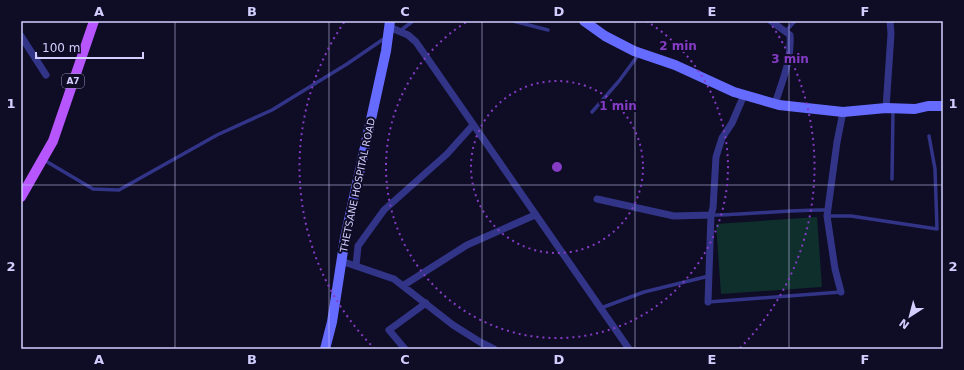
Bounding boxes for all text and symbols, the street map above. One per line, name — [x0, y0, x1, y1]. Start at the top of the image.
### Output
text: A — [94, 4, 104, 19]
text: B — [247, 4, 257, 19]
text: C — [400, 4, 410, 19]
text: D — [554, 4, 565, 19]
text: E — [708, 4, 716, 19]
text: F — [861, 4, 869, 19]
scale bar — [36, 34, 143, 60]
text: 2 min — [659, 39, 697, 53]
text: 100 m — [42, 41, 80, 55]
text: 3 min — [771, 52, 809, 66]
road number: A7 — [62, 74, 84, 88]
text: 1 — [6, 96, 16, 111]
text: 1 — [948, 96, 958, 111]
text: 1 min — [599, 99, 637, 113]
street label: THETSANE HOSPITAL ROAD — [338, 117, 377, 254]
centre of rings — [550, 160, 564, 174]
text: 2 — [6, 259, 16, 274]
text: 2 — [948, 259, 958, 274]
north arrow — [890, 296, 930, 336]
text: N — [897, 316, 912, 332]
text: A — [94, 352, 104, 367]
text: B — [247, 352, 257, 367]
text: C — [400, 352, 410, 367]
text: D — [554, 352, 565, 367]
text: E — [708, 352, 716, 367]
text: F — [861, 352, 869, 367]

